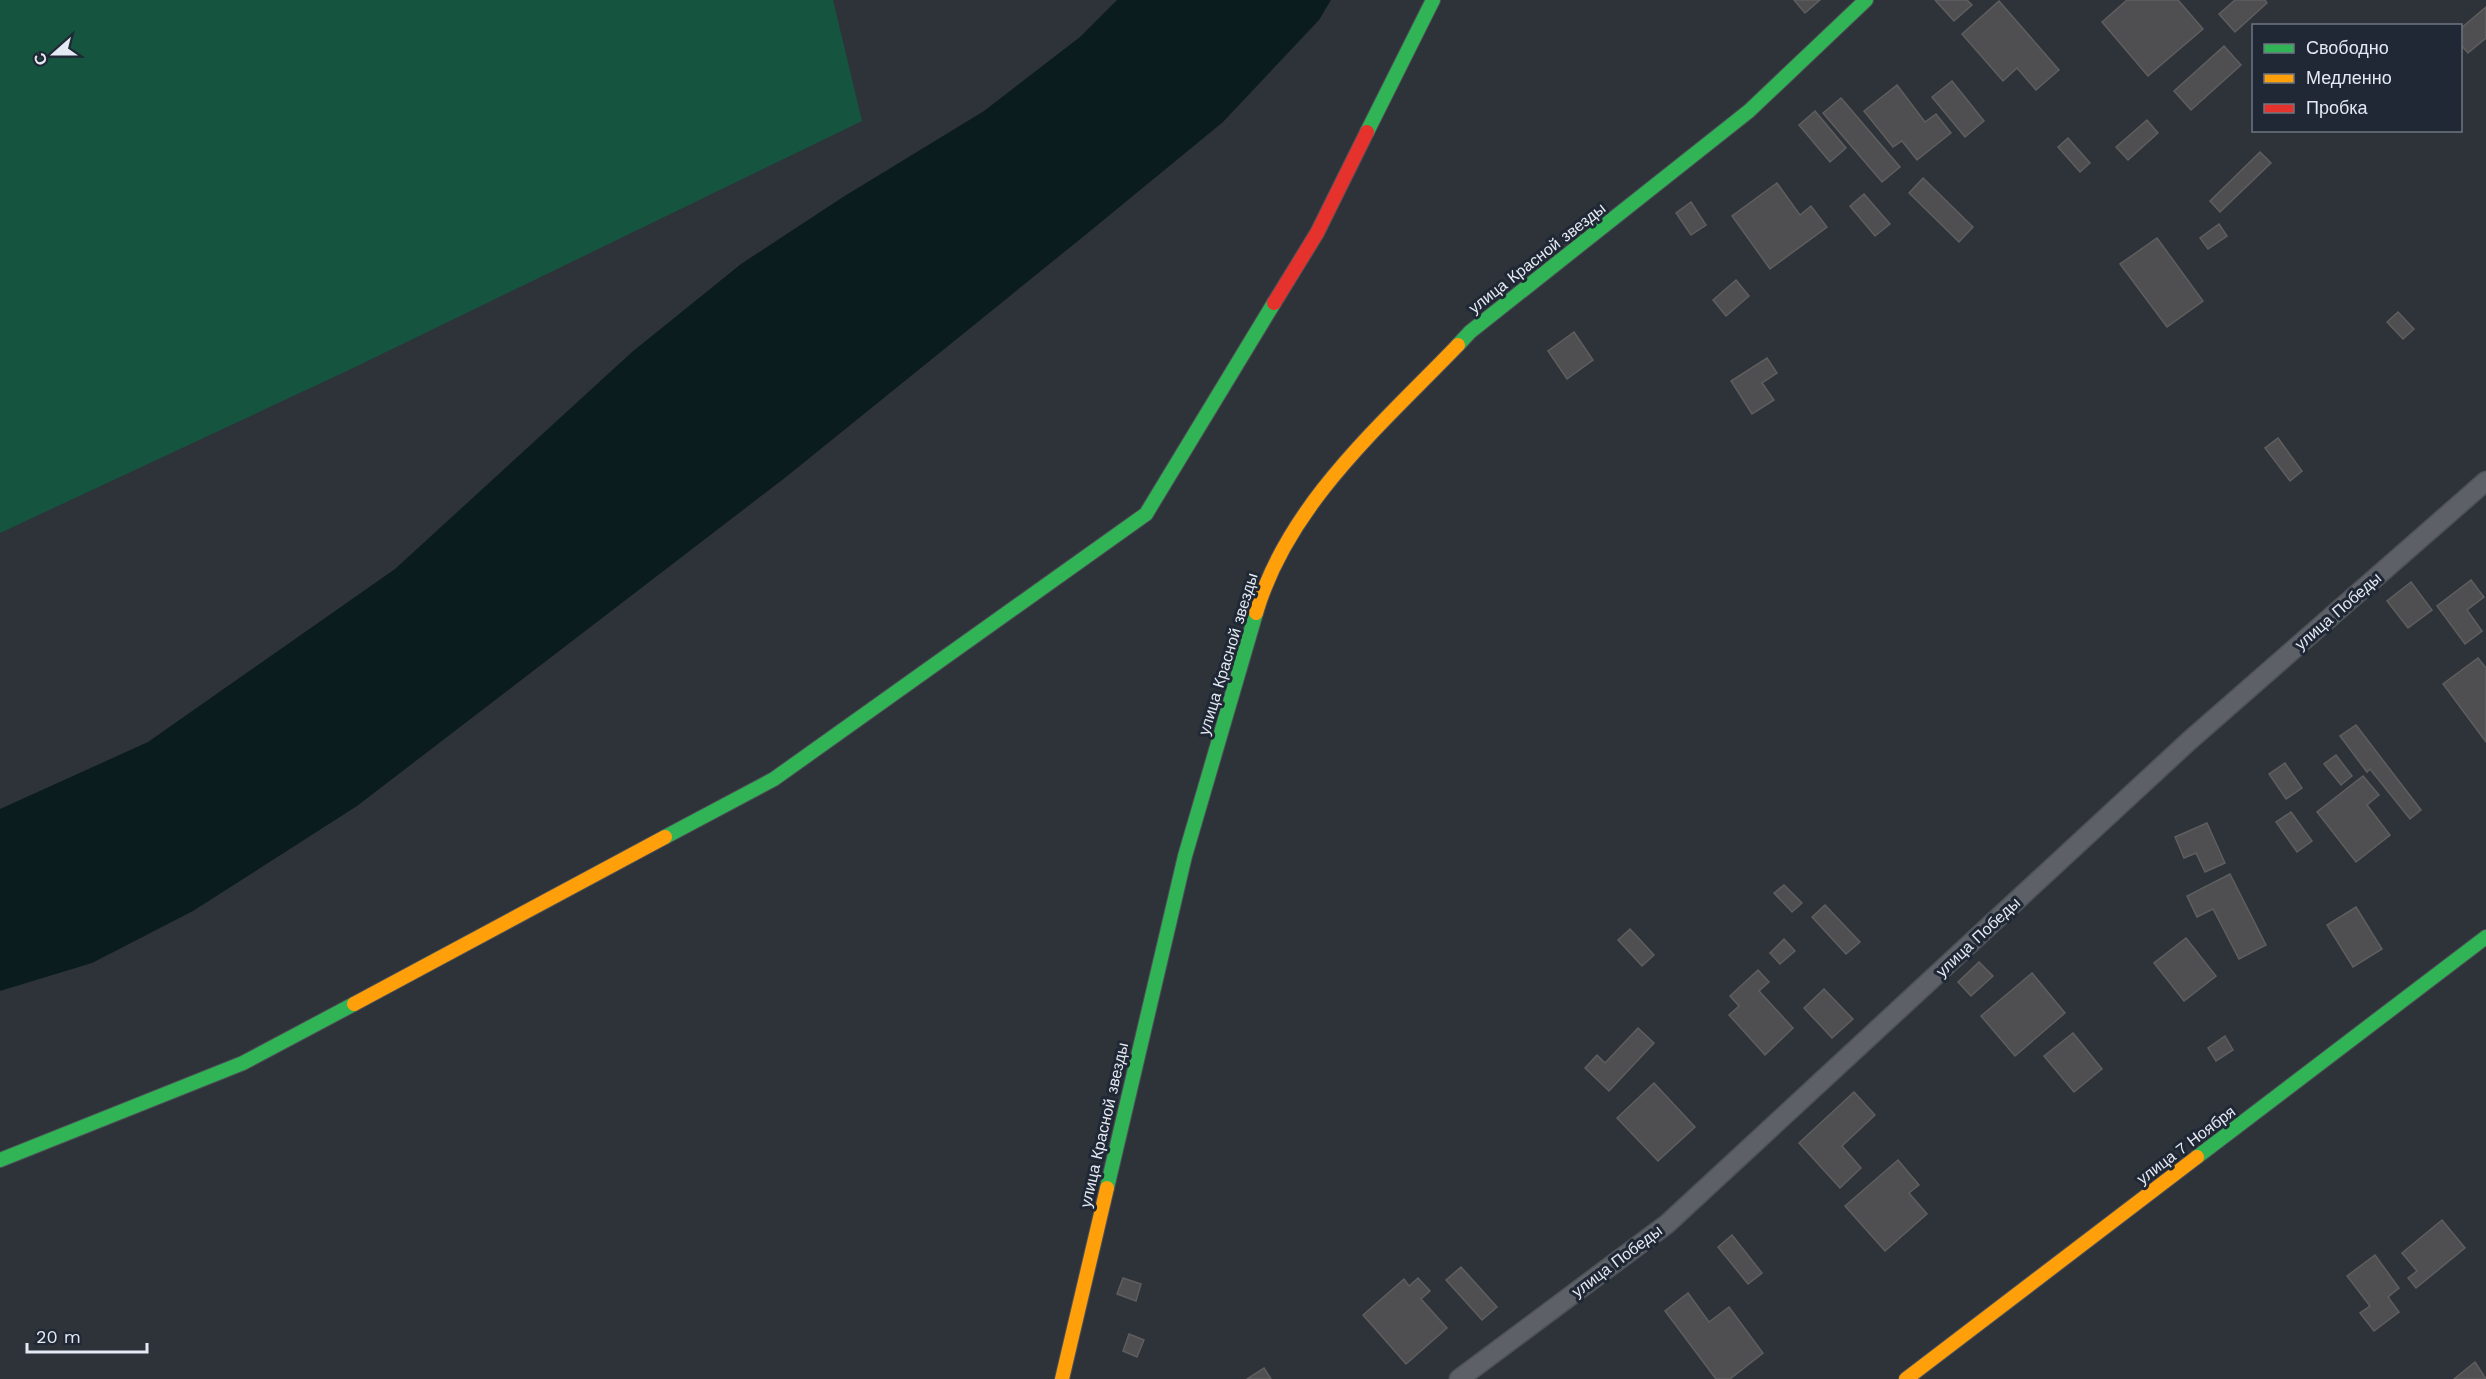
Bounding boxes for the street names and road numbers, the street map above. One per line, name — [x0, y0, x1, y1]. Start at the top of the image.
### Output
street label: улица Красной звезды — [1465, 199, 1609, 317]
street label: улица Победы — [2291, 568, 2385, 654]
street label: улица Красной звезды — [1194, 571, 1262, 737]
street label: улица Победы — [1932, 893, 2024, 981]
street label: улица Красной звезды — [1076, 1041, 1132, 1209]
street label: улица 7 Ноября — [2133, 1102, 2239, 1188]
street label: улица Победы — [1568, 1221, 1666, 1301]

